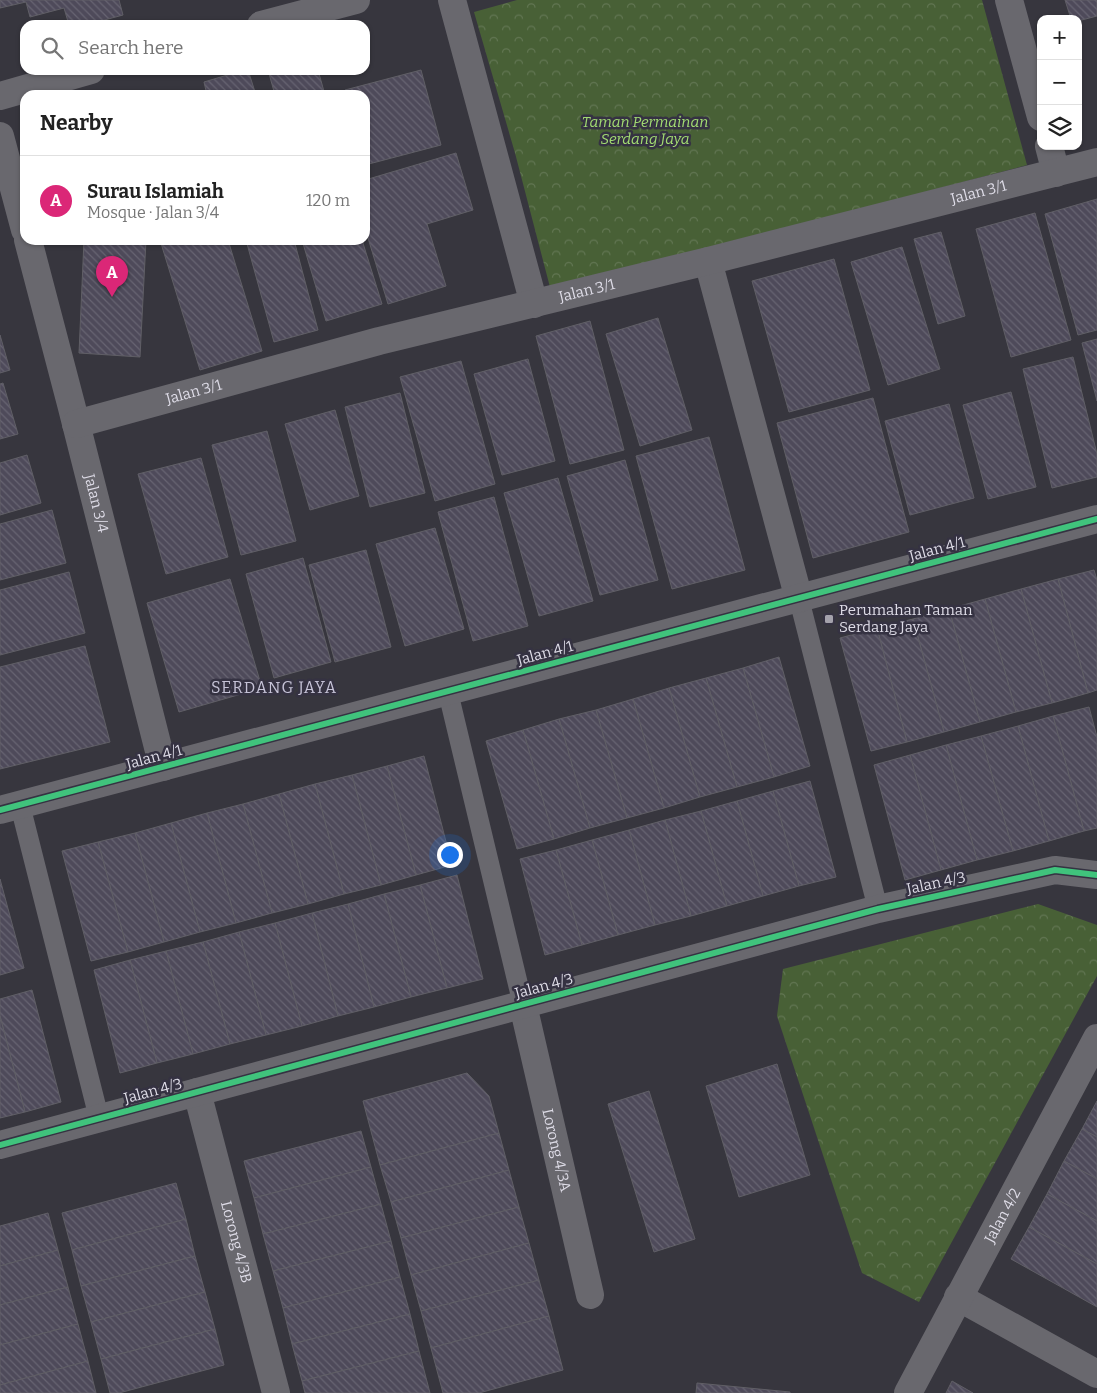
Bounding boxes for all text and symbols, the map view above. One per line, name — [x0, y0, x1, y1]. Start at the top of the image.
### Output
map controls — [1037, 15, 1082, 150]
button: + — [1037, 15, 1082, 60]
search box — [20, 20, 370, 75]
icon: search — [38, 34, 66, 62]
text: Search here — [78, 36, 183, 59]
button: − — [1037, 60, 1082, 105]
button: layers — [1037, 105, 1082, 150]
text: Nearby — [40, 110, 113, 136]
park label: Taman Permainan Serdang Jaya — [582, 113, 708, 148]
street label: Jalan 3/1 — [948, 176, 1009, 208]
text: Surau Islamiah — [87, 180, 224, 203]
text: A — [50, 191, 62, 210]
text: 120 m — [306, 191, 350, 210]
text: Mosque · Jalan 3/4 — [87, 203, 219, 222]
pin: A — [96, 256, 128, 297]
street label: Jalan 3/1 — [556, 275, 617, 306]
street label: Jalan 3/1 — [163, 376, 224, 408]
street label: Jalan 3/4 — [80, 471, 112, 535]
street label: Jalan 4/1 — [906, 533, 967, 565]
place label: Perumahan Taman Serdang Jaya — [839, 601, 973, 636]
marker: Perumahan Taman Serdang Jaya — [823, 613, 835, 625]
street label: Jalan 4/1 — [514, 637, 575, 669]
district label: SERDANG JAYA — [211, 678, 337, 697]
street label: Jalan 4/1 — [123, 741, 184, 773]
your location — [437, 842, 463, 868]
street label: Jalan 4/3 — [904, 868, 967, 898]
street label: Jalan 4/3 — [512, 970, 575, 1003]
street label: Jalan 4/3 — [121, 1075, 184, 1108]
street label: Lorong 4/3A — [538, 1107, 575, 1194]
street label: Jalan 4/2 — [980, 1185, 1024, 1247]
street label: Lorong 4/3B — [217, 1199, 256, 1285]

